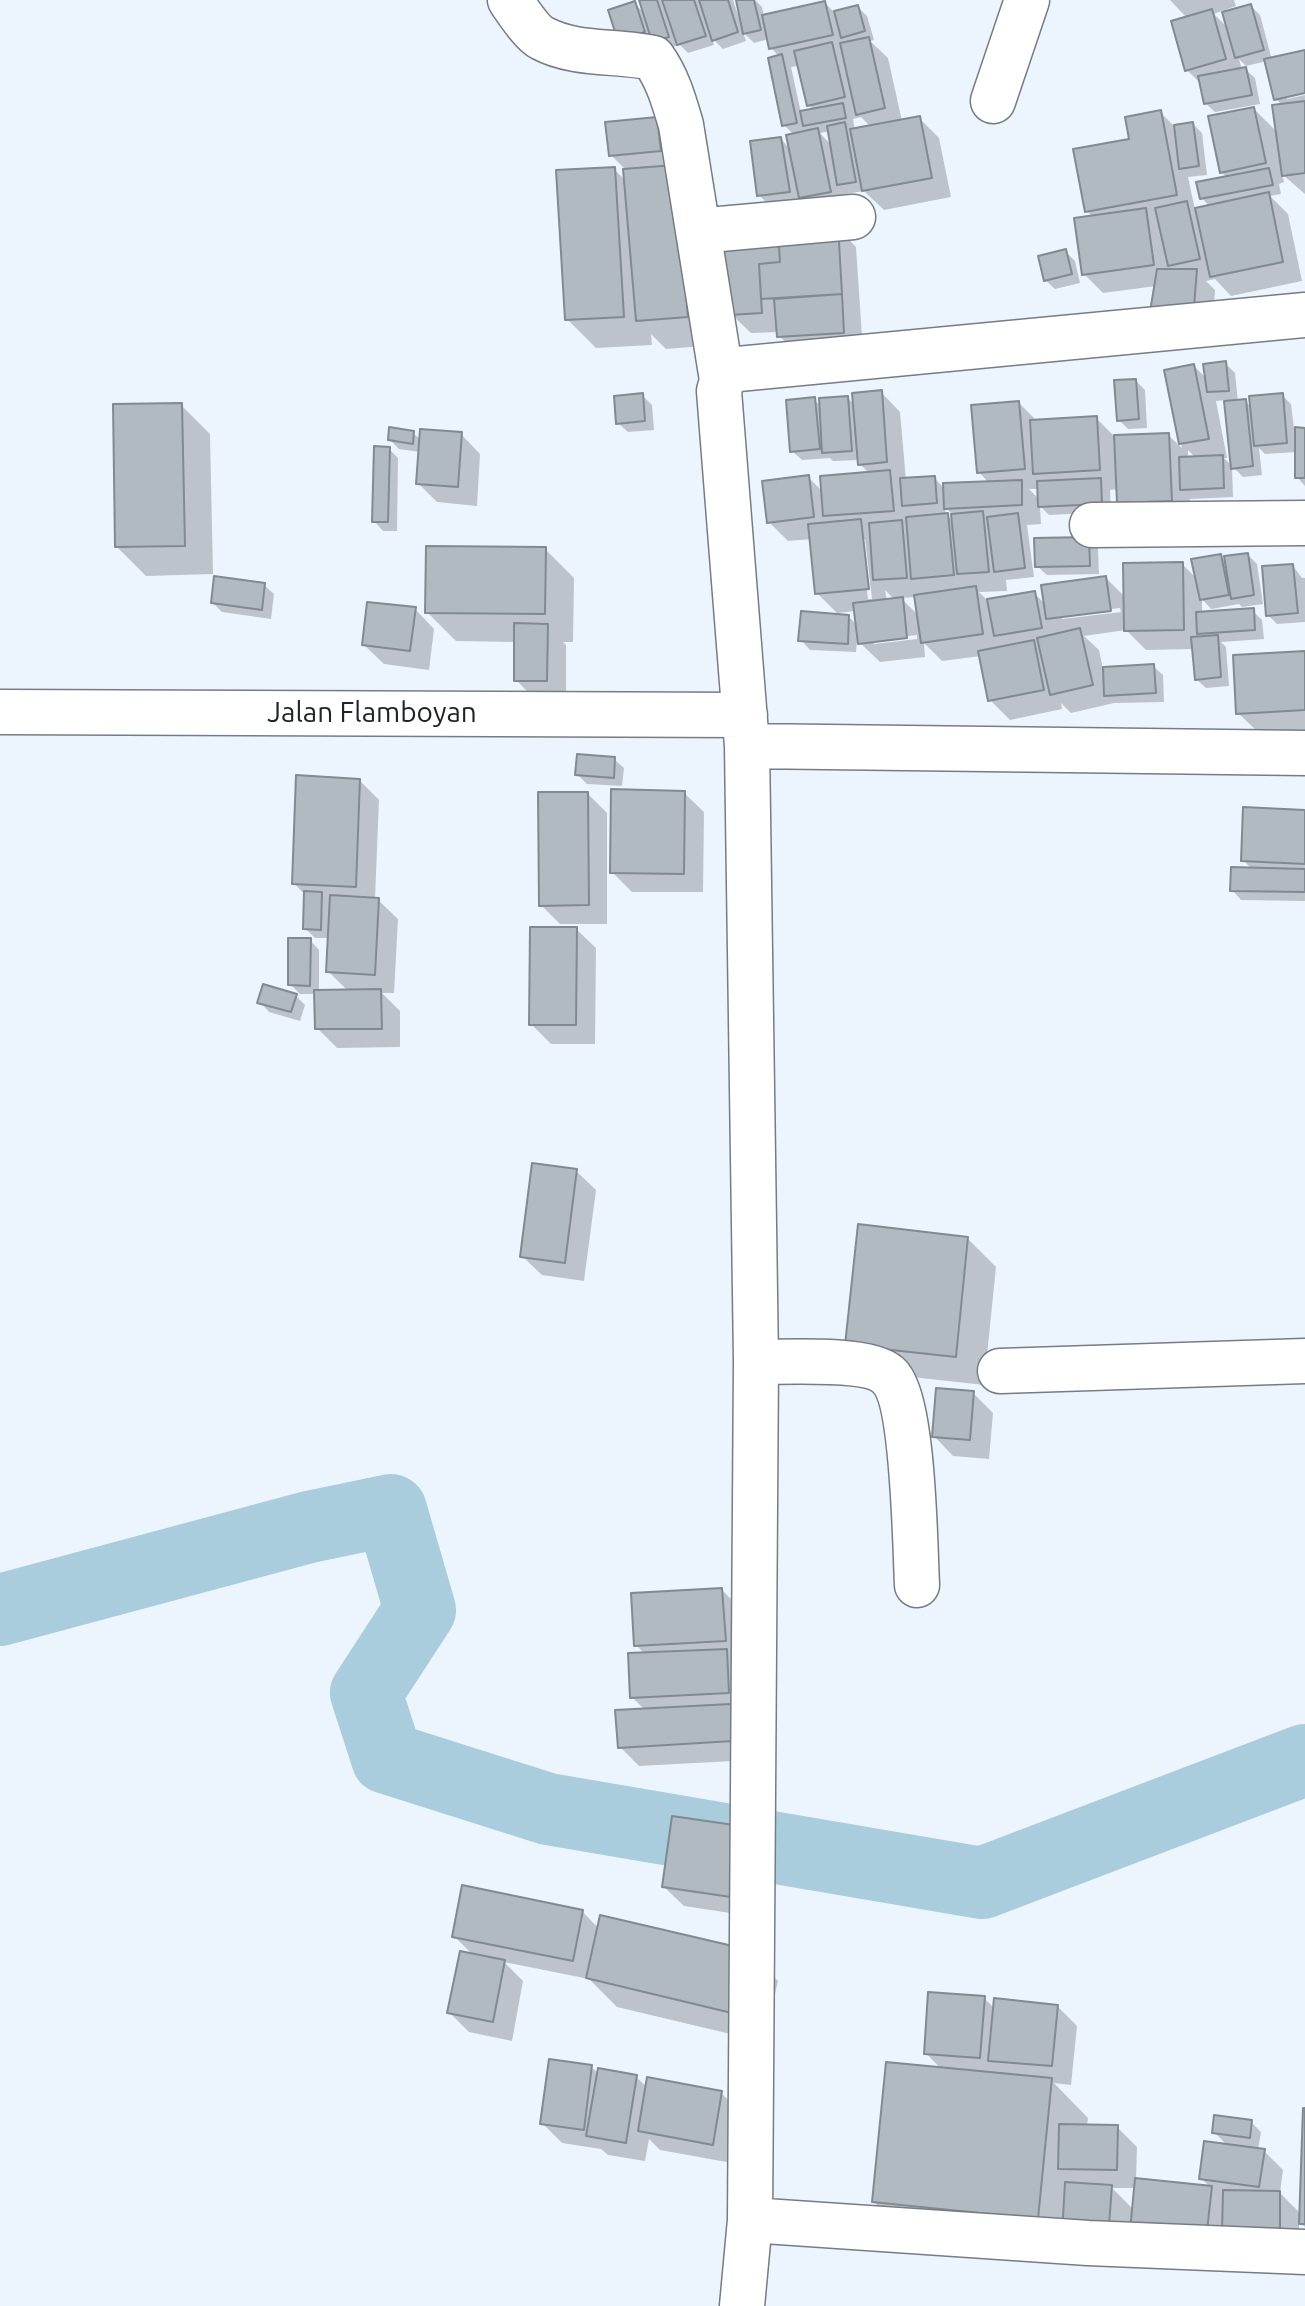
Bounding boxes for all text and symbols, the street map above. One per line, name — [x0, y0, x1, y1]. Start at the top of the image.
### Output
street label: Jalan Flamboyan — [267, 696, 477, 730]

